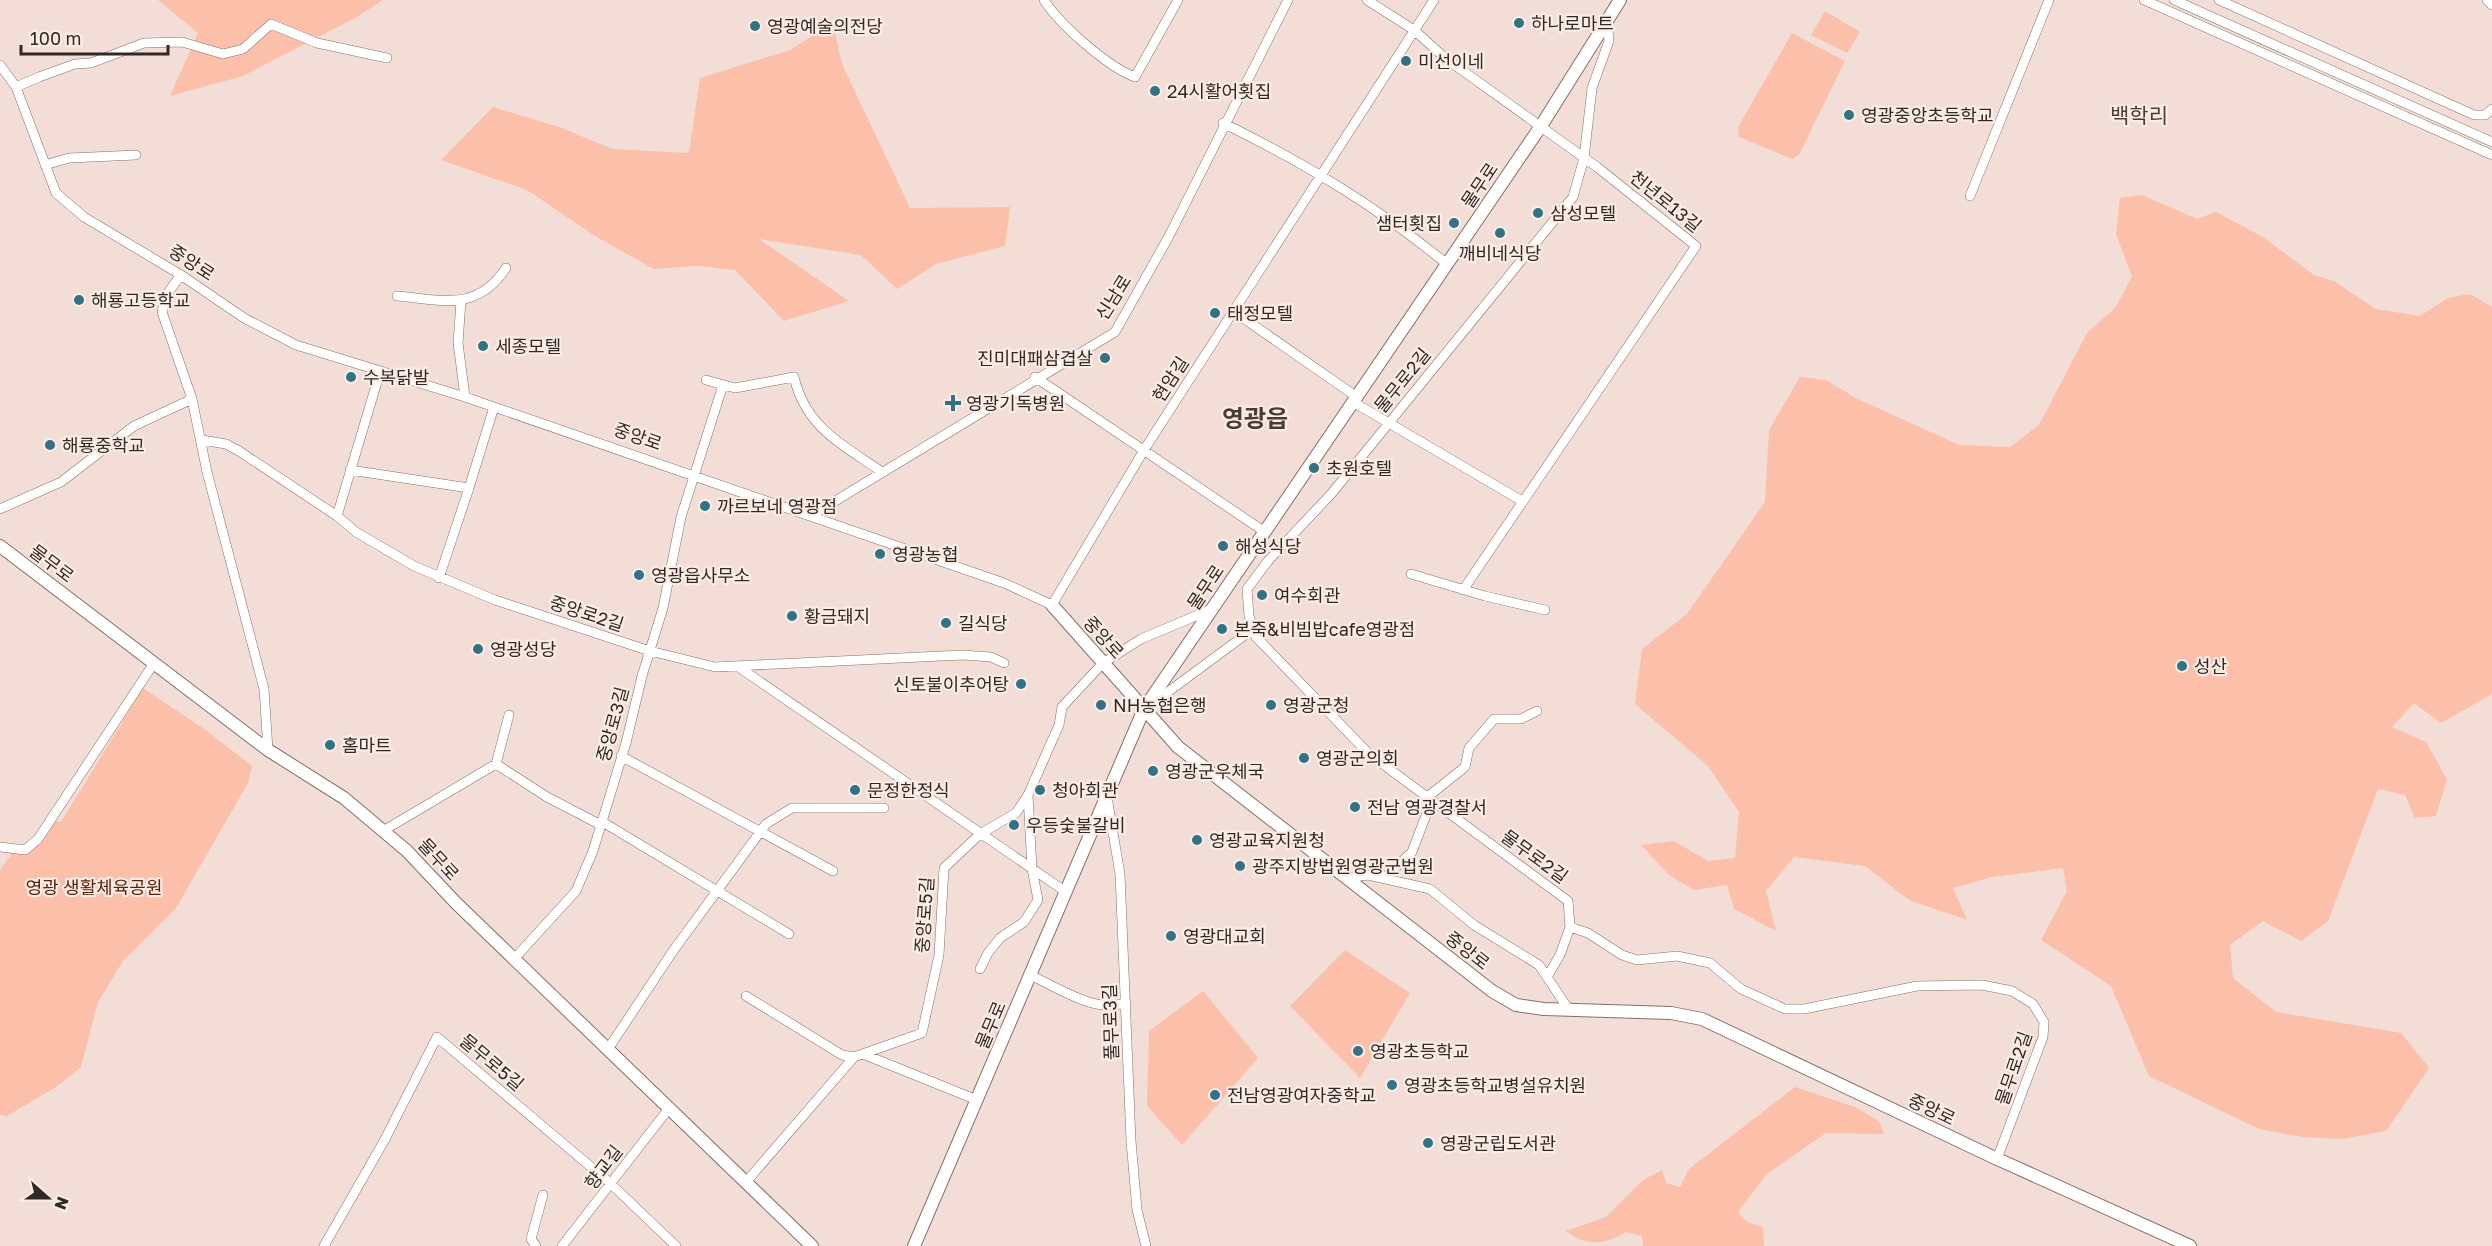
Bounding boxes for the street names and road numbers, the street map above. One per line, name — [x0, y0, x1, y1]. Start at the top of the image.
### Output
street label: 물무로 — [1456, 158, 1502, 212]
street label: 천년로13길 — [1626, 166, 1706, 236]
street label: 중앙로 — [165, 239, 219, 285]
street label: 신남로 — [1091, 270, 1135, 324]
street label: 물무로2길 — [1369, 343, 1435, 417]
street label: 현암길 — [1147, 352, 1193, 406]
street label: 중앙로 — [611, 418, 665, 454]
street label: 물무로 — [26, 539, 78, 587]
street label: 물무로 — [1182, 560, 1228, 614]
street label: 중앙로2길 — [547, 591, 627, 635]
street label: 중앙로 — [1079, 611, 1129, 663]
street label: 중앙로3길 — [591, 684, 633, 764]
street label: 물무로2길 — [1498, 825, 1572, 887]
street label: 물무로 — [414, 833, 464, 885]
street label: 중앙로5길 — [910, 876, 938, 954]
street label: 중앙로 — [1442, 926, 1494, 974]
street label: 풀무로3길 — [1098, 983, 1122, 1061]
street label: 물무로 — [970, 998, 1010, 1052]
street label: 물무로2길 — [1990, 1028, 2036, 1108]
street label: 물무로5길 — [456, 1029, 528, 1095]
street label: 중앙로 — [1905, 1089, 1959, 1129]
street label: 향교길 — [579, 1141, 627, 1193]

